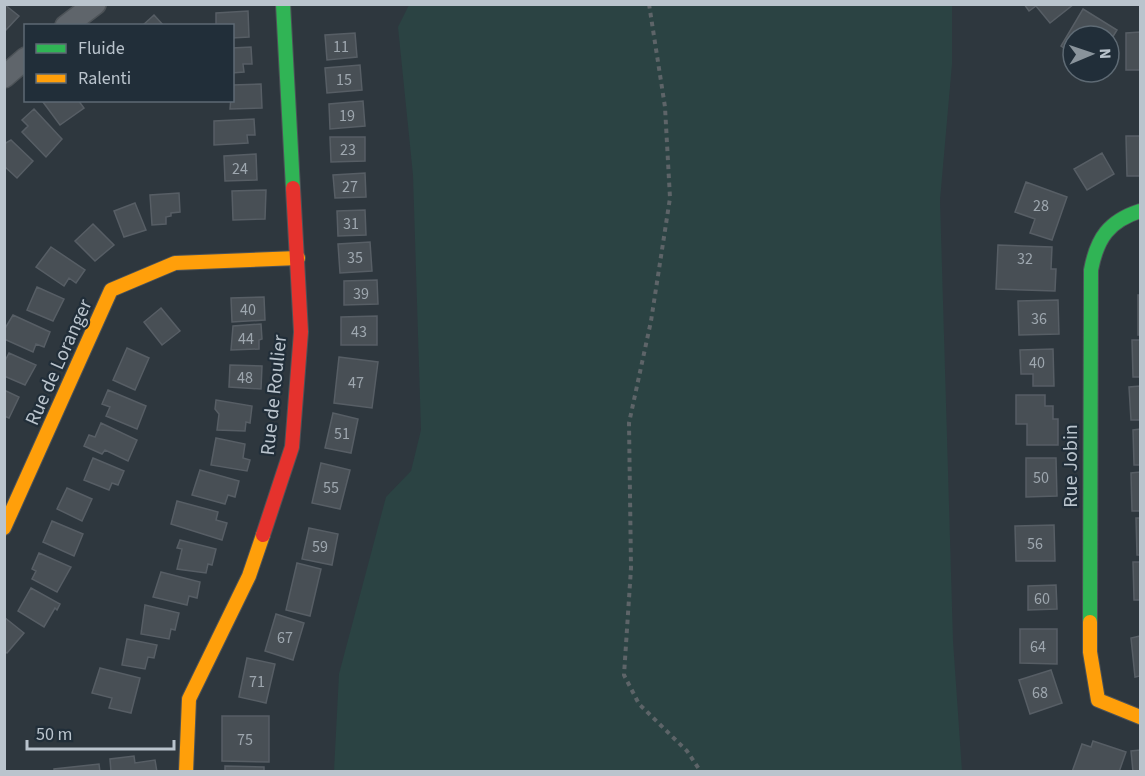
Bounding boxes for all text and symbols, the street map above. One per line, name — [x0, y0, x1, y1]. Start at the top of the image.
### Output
legend — [24, 24, 234, 102]
north arrow — [1061, 24, 1121, 84]
text: Fluide — [78, 36, 125, 61]
house number: 11 — [333, 36, 349, 58]
text: N — [1094, 48, 1116, 59]
text: Ralenti — [78, 66, 131, 91]
house number: 15 — [336, 69, 352, 91]
house number: 19 — [339, 105, 355, 127]
house number: 23 — [340, 139, 356, 161]
house number: 24 — [232, 158, 248, 180]
house number: 27 — [342, 176, 358, 198]
house number: 28 — [1033, 195, 1049, 217]
house number: 31 — [343, 213, 359, 235]
house number: 35 — [347, 247, 363, 269]
house number: 32 — [1017, 248, 1033, 270]
house number: 39 — [353, 283, 369, 305]
street label: Rue de Loranger — [19, 295, 99, 430]
house number: 40 — [240, 299, 256, 321]
house number: 36 — [1031, 308, 1047, 330]
house number: 43 — [351, 321, 367, 343]
house number: 44 — [238, 328, 254, 350]
street label: Rue de Roulier — [254, 333, 294, 457]
house number: 40 — [1029, 352, 1045, 374]
house number: 48 — [237, 367, 253, 389]
house number: 47 — [348, 372, 364, 394]
house number: 51 — [334, 423, 350, 445]
street label: Rue Jobin — [1057, 424, 1085, 508]
house number: 50 — [1033, 467, 1049, 489]
house number: 55 — [323, 477, 339, 499]
house number: 56 — [1027, 533, 1043, 555]
house number: 59 — [312, 536, 328, 558]
house number: 60 — [1034, 588, 1050, 610]
house number: 67 — [277, 627, 293, 649]
house number: 64 — [1030, 636, 1046, 658]
house number: 71 — [249, 671, 265, 693]
house number: 68 — [1032, 682, 1048, 704]
scale bar — [27, 713, 174, 751]
text: 50 m — [36, 722, 72, 747]
house number: 75 — [237, 729, 253, 751]

